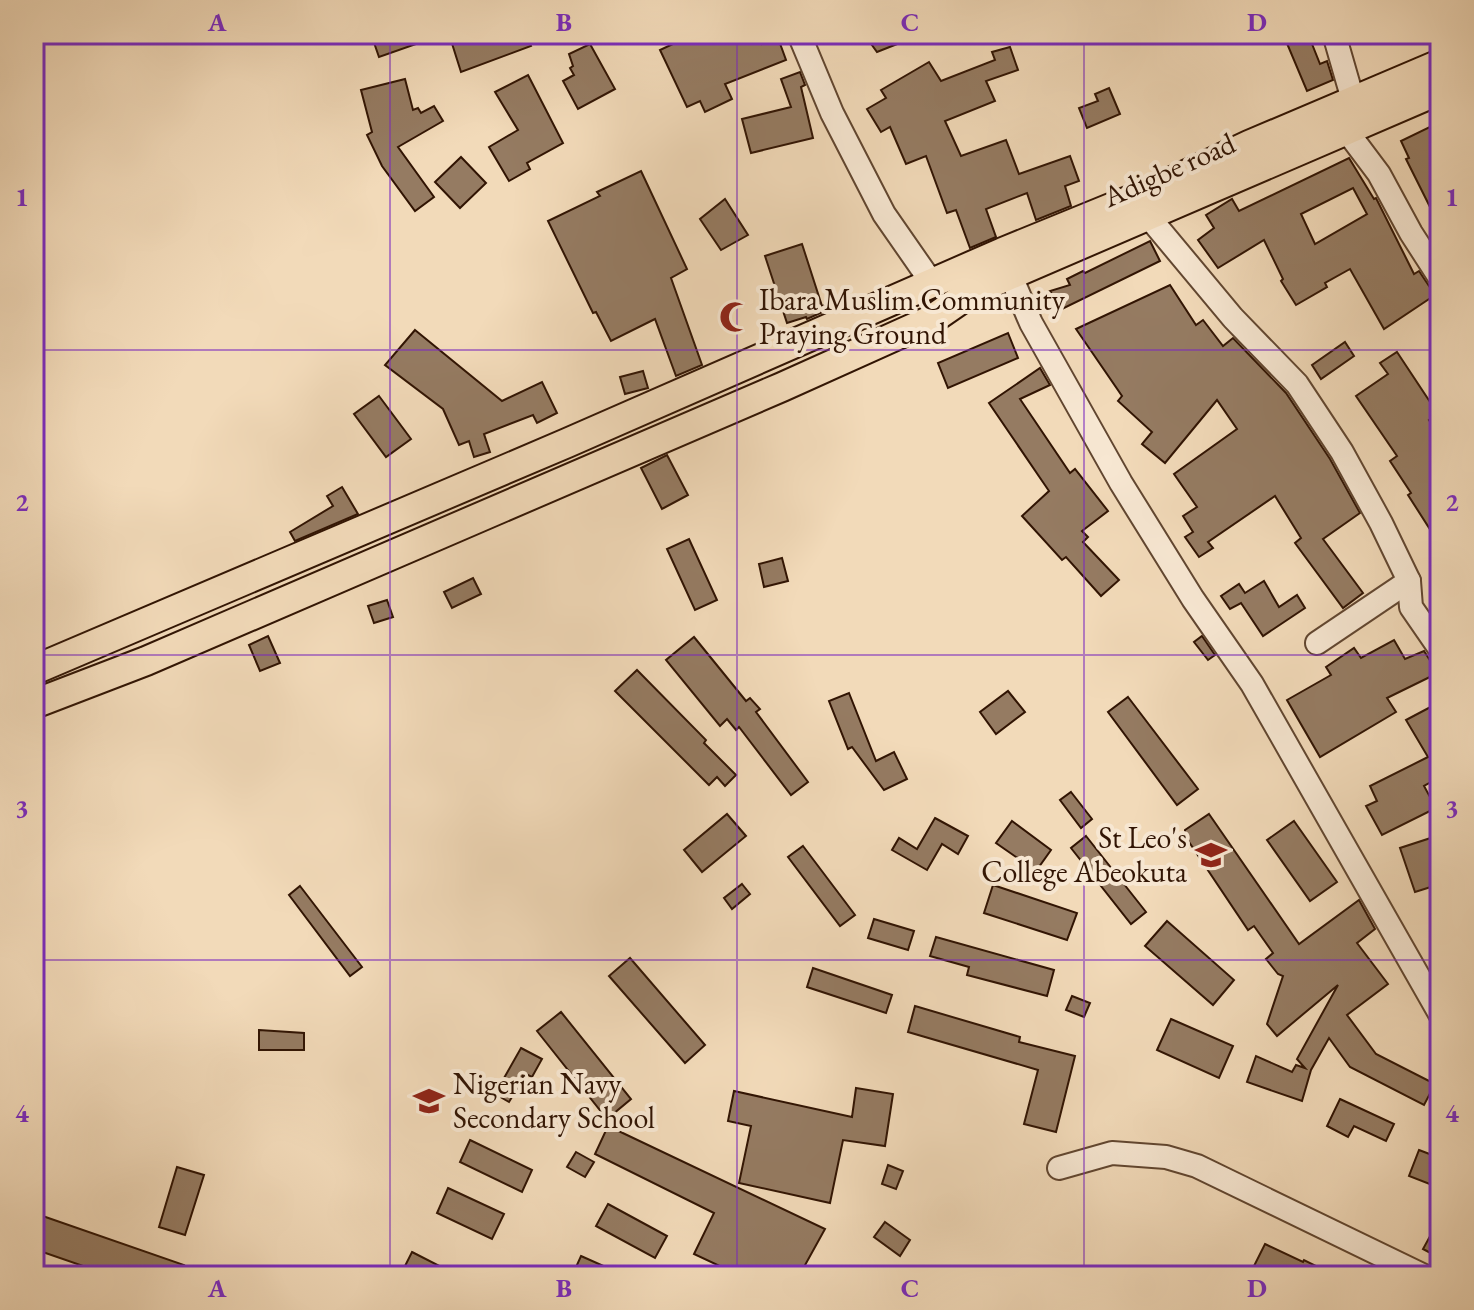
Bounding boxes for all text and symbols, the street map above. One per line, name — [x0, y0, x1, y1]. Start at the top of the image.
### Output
text: A — [207, 5, 227, 39]
text: B — [556, 5, 572, 39]
text: C — [901, 5, 919, 39]
text: D — [1247, 5, 1267, 39]
street label: Adigbe road — [1096, 123, 1242, 216]
text: 1 — [15, 180, 29, 214]
text: 1 — [1445, 180, 1459, 214]
place label: Ibara Muslim Community Praying Ground — [759, 280, 1066, 353]
mosque icon: Ibara Muslim Community Praying Ground — [718, 300, 752, 334]
text: 2 — [15, 485, 29, 519]
text: 2 — [1445, 485, 1459, 519]
text: 3 — [15, 791, 29, 825]
text: 3 — [1445, 791, 1459, 825]
place label: St Leo's College Abeokuta — [981, 818, 1187, 891]
school or university icon: St Leo's College Abeokuta — [1194, 838, 1228, 872]
place label: Nigerian Navy Secondary School — [453, 1064, 655, 1137]
school or university icon: Nigerian Navy Secondary School — [412, 1084, 446, 1118]
text: 4 — [15, 1096, 29, 1130]
text: 4 — [1445, 1096, 1459, 1130]
text: A — [207, 1271, 227, 1305]
text: B — [556, 1271, 572, 1305]
text: C — [901, 1271, 919, 1305]
text: D — [1247, 1271, 1267, 1305]

